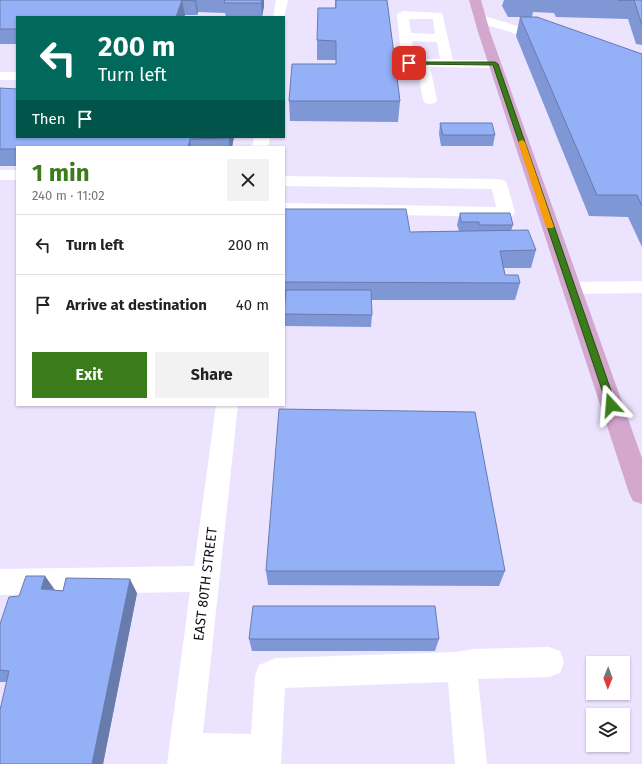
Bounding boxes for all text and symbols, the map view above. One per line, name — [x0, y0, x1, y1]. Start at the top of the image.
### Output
text: 200 m — [98, 30, 176, 63]
icon: left — [32, 32, 84, 84]
pin — [392, 46, 426, 80]
icon: arrive — [398, 52, 420, 74]
text: Turn left — [98, 64, 167, 86]
icon: arrive — [74, 108, 96, 130]
text: Then — [32, 110, 66, 128]
text: 1 min — [32, 159, 90, 187]
button: close — [227, 159, 269, 201]
text: 240 m · 11:02 — [32, 188, 105, 203]
icon: left — [32, 234, 54, 256]
text: Turn left — [66, 236, 124, 254]
text: 200 m — [228, 236, 269, 254]
icon: arrive — [32, 294, 54, 316]
text: Arrive at destination — [66, 296, 207, 314]
text: 40 m — [236, 296, 269, 314]
button: Exit — [32, 352, 147, 398]
button: Share — [155, 352, 269, 398]
position arrow — [590, 384, 632, 426]
street label: EAST 80TH STREET — [190, 525, 221, 642]
north arrow — [586, 656, 630, 700]
map controls — [586, 656, 630, 752]
button: layers — [586, 708, 630, 752]

